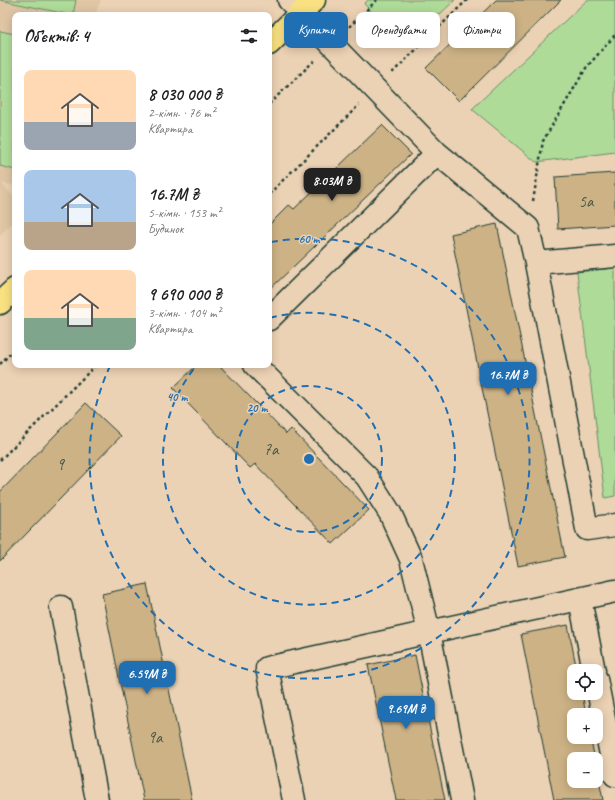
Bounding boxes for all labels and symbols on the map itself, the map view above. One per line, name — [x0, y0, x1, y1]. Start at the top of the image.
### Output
pin: 8.03M ₴ — [295, 168, 369, 202]
house number: 5а — [578, 191, 595, 212]
text: 60 m — [299, 231, 321, 247]
pin: 16.7M ₴ — [471, 362, 545, 396]
text: 40 m — [167, 389, 188, 405]
text: 20 m — [247, 400, 268, 416]
house number: 7а — [263, 439, 280, 460]
centre of rings — [302, 452, 316, 466]
house number: 9 — [56, 454, 65, 475]
pin: 6.59M ₴ — [110, 661, 184, 695]
pin: 9.69M ₴ — [369, 696, 443, 730]
house number: 9а — [147, 727, 164, 748]

